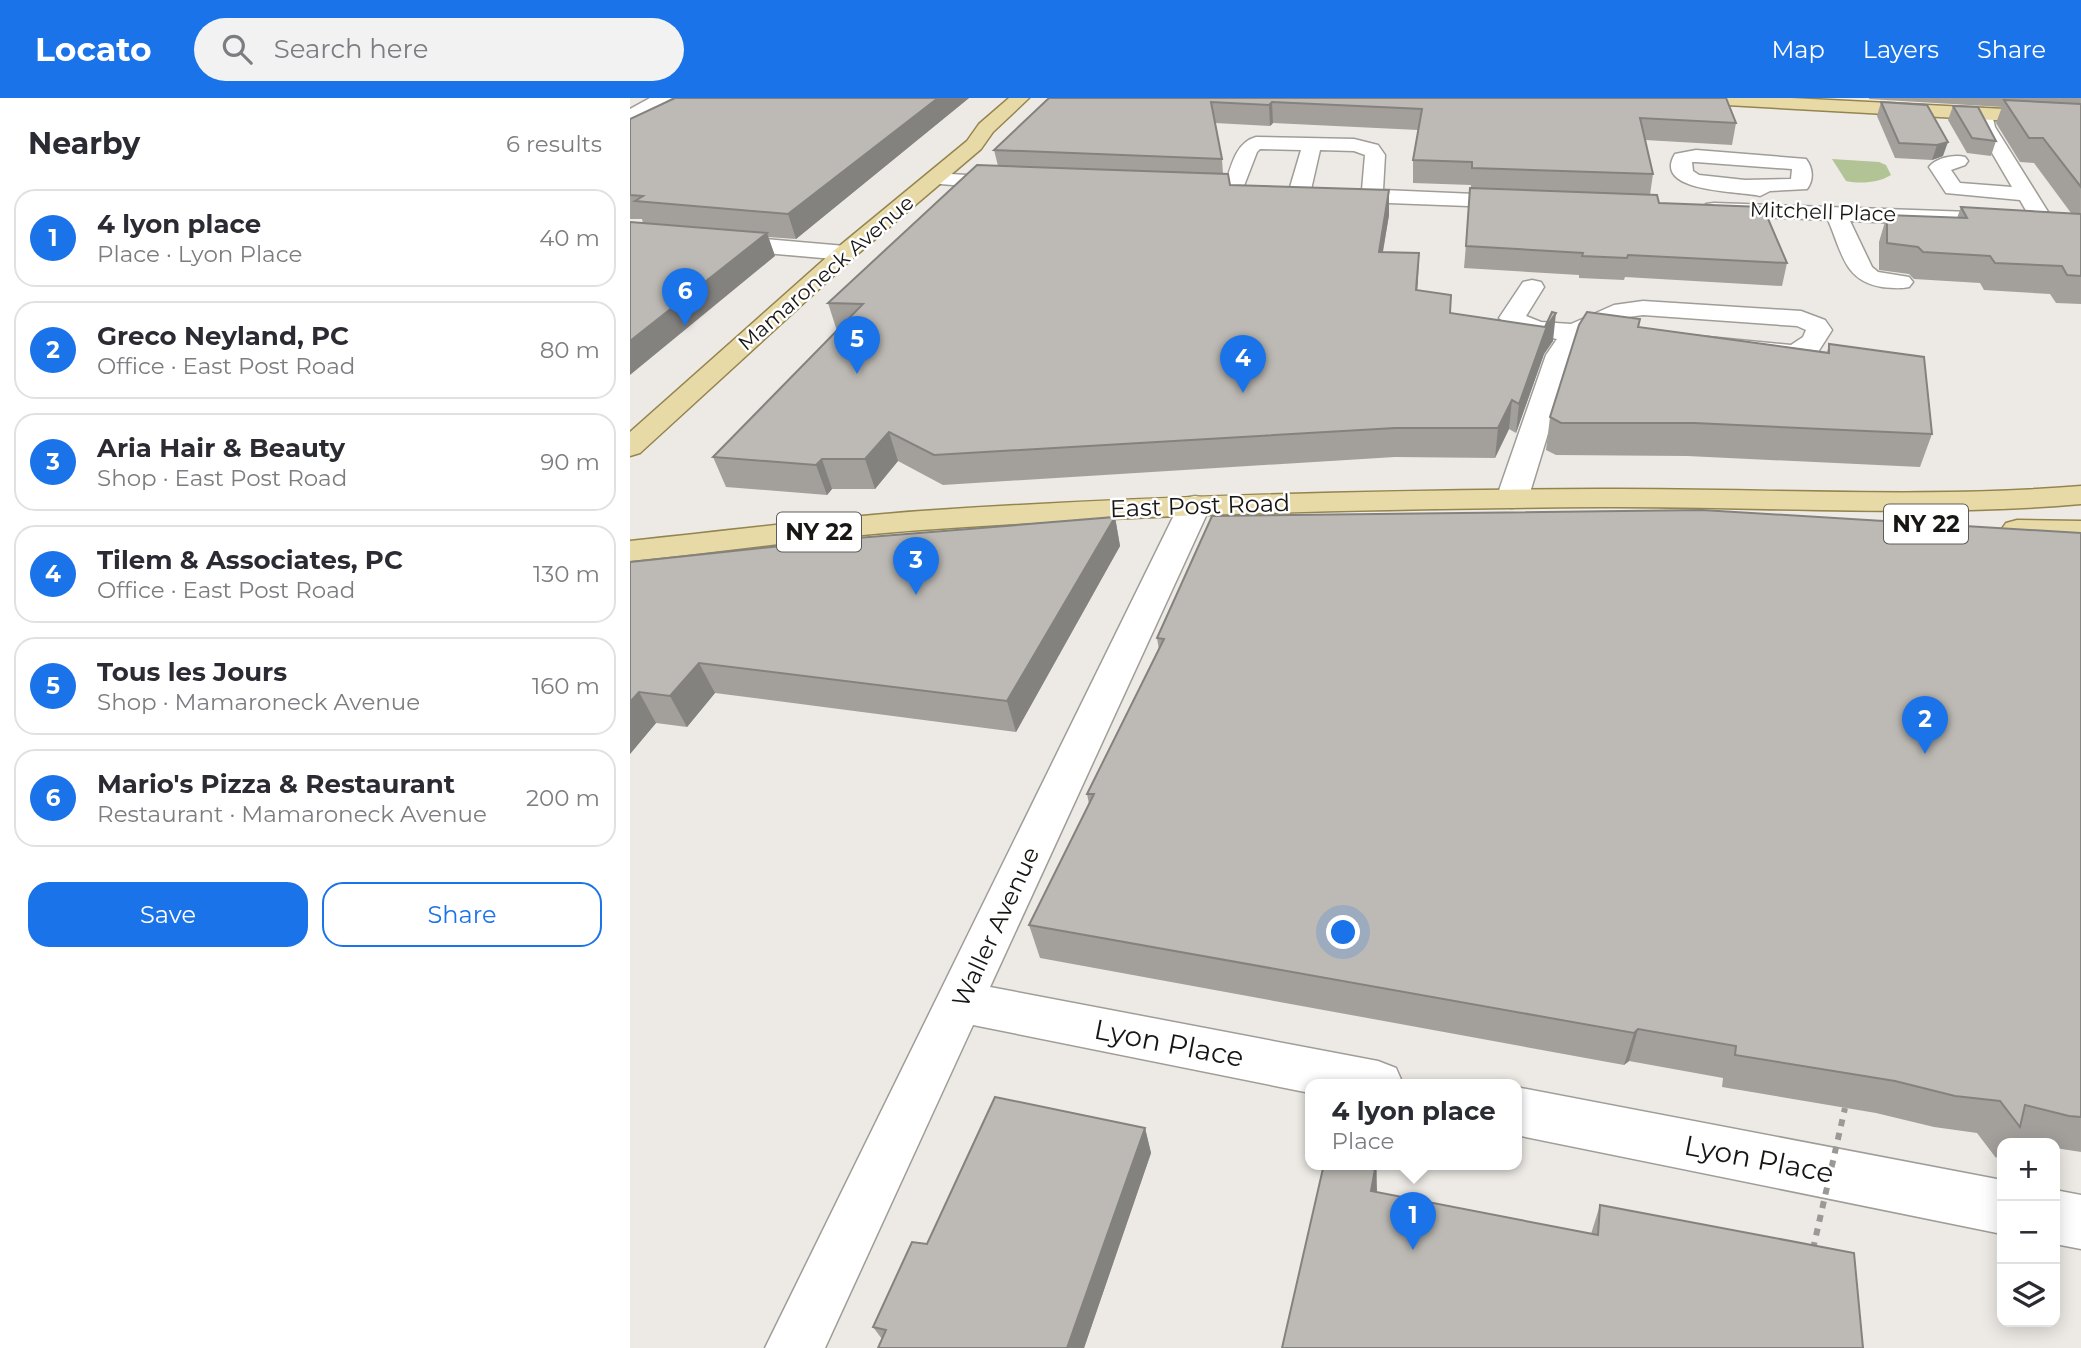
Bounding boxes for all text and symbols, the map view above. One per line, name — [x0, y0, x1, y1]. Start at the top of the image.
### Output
search box — [194, 18, 684, 81]
text: Locato — [35, 29, 152, 69]
icon: search — [218, 30, 256, 68]
text: Search here — [274, 33, 428, 65]
text: Map — [1771, 35, 1825, 64]
text: Layers — [1863, 35, 1939, 64]
text: Share — [1977, 35, 2046, 64]
text: Nearby — [28, 125, 140, 162]
text: 6 results — [506, 130, 602, 158]
street label: Mamaroneck Avenue — [733, 190, 919, 356]
street label: Mitchell Place — [1749, 196, 1897, 227]
text: 4 lyon place — [97, 208, 261, 240]
text: 1 — [48, 224, 58, 252]
text: 40 m — [539, 224, 600, 252]
text: Place · Lyon Place — [97, 240, 302, 268]
pin: 6 — [662, 268, 708, 326]
pin: 5 — [834, 316, 880, 374]
text: Greco Neyland, PC — [97, 320, 349, 352]
pin: 4 — [1220, 335, 1266, 393]
text: 2 — [46, 336, 60, 364]
text: 80 m — [540, 336, 600, 364]
text: Office · East Post Road — [97, 352, 355, 380]
text: Aria Hair & Beauty — [97, 432, 345, 464]
text: 3 — [46, 448, 60, 476]
text: 90 m — [540, 448, 600, 476]
text: Shop · East Post Road — [97, 464, 347, 492]
street label: East Post Road — [1109, 488, 1291, 523]
road number: NY 22 — [1884, 504, 1968, 544]
road number: NY 22 — [777, 512, 861, 552]
pin: 3 — [893, 537, 939, 595]
text: Tilem & Associates, PC — [97, 544, 403, 576]
text: 4 — [45, 560, 61, 588]
text: 130 m — [533, 560, 600, 588]
text: Office · East Post Road — [97, 576, 355, 604]
text: Tous les Jours — [97, 656, 287, 688]
text: 5 — [46, 672, 60, 700]
text: 160 m — [532, 672, 600, 700]
text: Shop · Mamaroneck Avenue — [97, 688, 420, 716]
pin: 2 — [1902, 696, 1948, 754]
text: Mario's Pizza & Restaurant — [97, 768, 455, 800]
text: 6 — [46, 784, 60, 812]
text: 200 m — [526, 784, 600, 812]
text: Restaurant · Mamaroneck Avenue — [97, 800, 487, 828]
street label: Waller Avenue — [946, 842, 1045, 1011]
button: Save — [28, 882, 308, 947]
button: Share — [322, 882, 602, 947]
your location — [1326, 915, 1360, 949]
street label: Lyon Place — [1091, 1012, 1247, 1074]
popup — [1305, 1079, 1522, 1170]
text: 4 lyon place — [1331, 1095, 1496, 1127]
text: Place — [1331, 1127, 1394, 1155]
street label: Lyon Place — [1681, 1128, 1837, 1190]
map controls — [1997, 1138, 2060, 1327]
button: + — [1997, 1138, 2060, 1201]
pin: 1 — [1390, 1192, 1436, 1250]
button: − — [1997, 1201, 2060, 1264]
button: layers — [1997, 1264, 2060, 1327]

